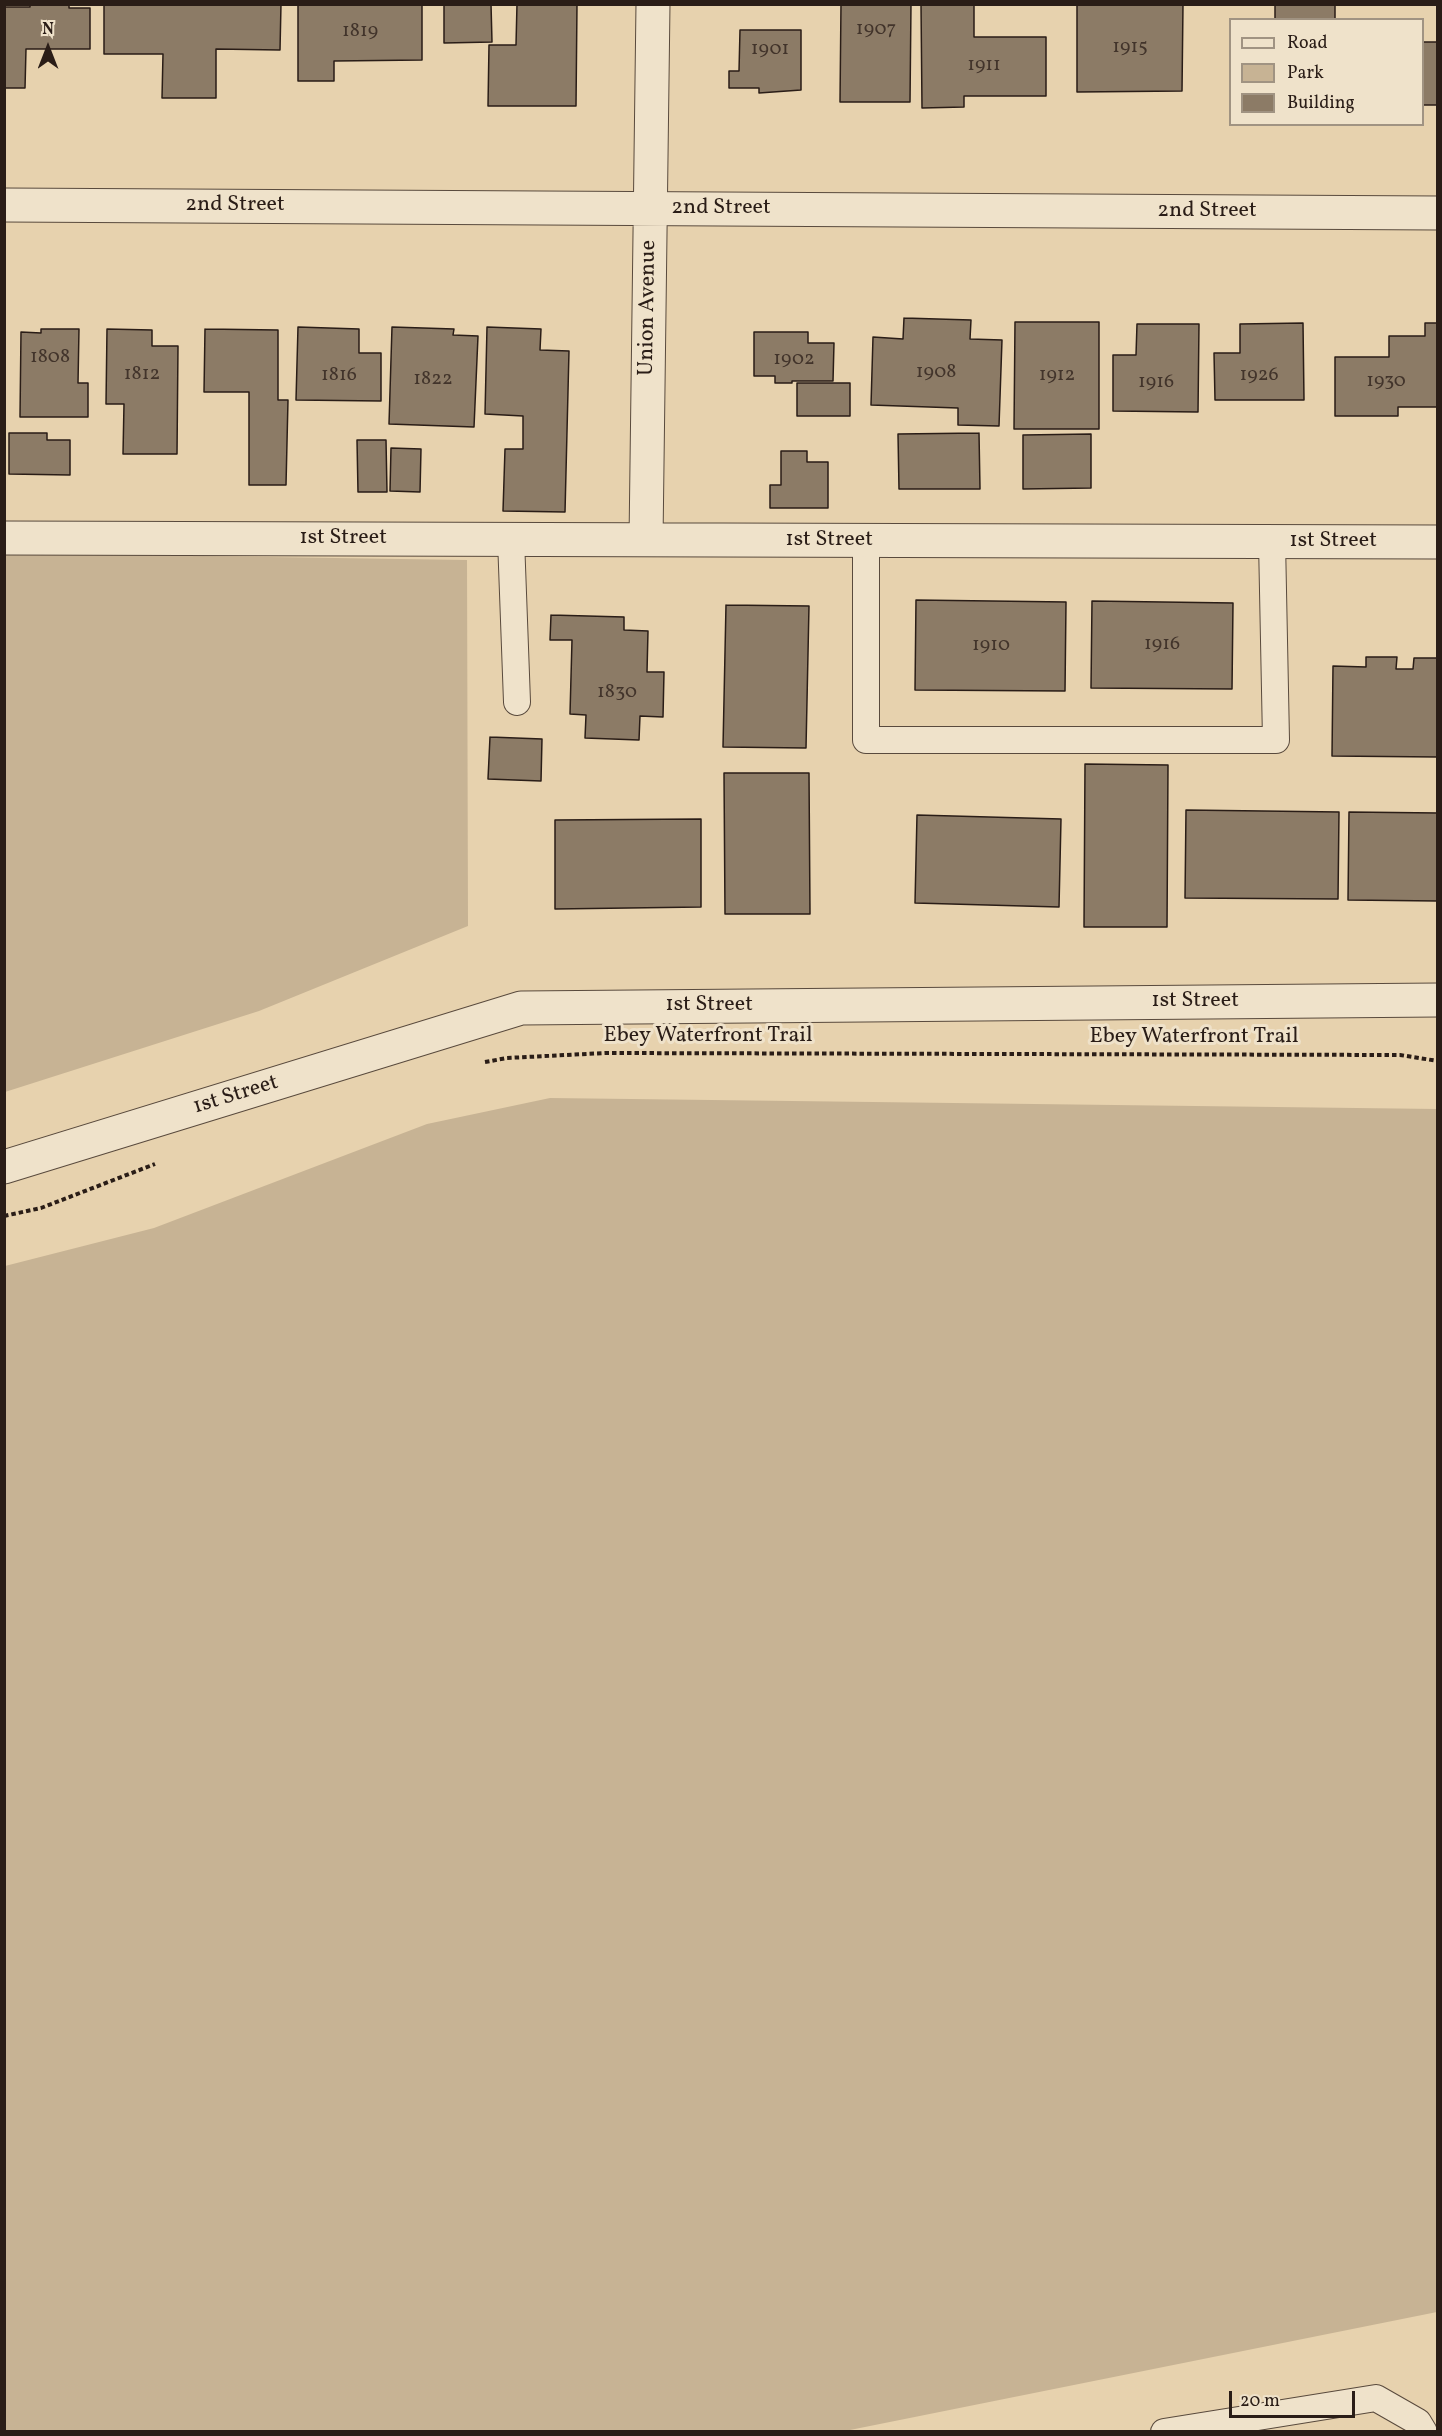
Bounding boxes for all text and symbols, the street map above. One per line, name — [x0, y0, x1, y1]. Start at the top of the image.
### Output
north arrow — [18, 18, 78, 78]
house number: 1907 — [856, 18, 896, 42]
legend — [1229, 18, 1424, 126]
text: N — [42, 19, 54, 41]
house number: 1819 — [342, 20, 378, 44]
text: Road — [1287, 31, 1328, 56]
house number: 1915 — [1112, 36, 1148, 60]
house number: 1901 — [751, 38, 789, 62]
house number: 1911 — [967, 54, 1001, 78]
text: Park — [1287, 61, 1324, 86]
text: Building — [1287, 91, 1355, 116]
street label: 2nd Street — [185, 193, 285, 219]
street label: 2nd Street — [671, 196, 771, 222]
street label: 2nd Street — [1157, 199, 1257, 225]
street label: Union Avenue — [635, 240, 663, 376]
house number: 1808 — [30, 346, 70, 370]
house number: 1902 — [773, 348, 815, 372]
house number: 1908 — [916, 361, 956, 385]
house number: 1812 — [124, 363, 160, 387]
house number: 1816 — [321, 364, 357, 388]
house number: 1912 — [1039, 364, 1075, 388]
house number: 1926 — [1240, 364, 1278, 388]
house number: 1822 — [413, 368, 453, 392]
house number: 1930 — [1366, 370, 1406, 394]
house number: 1916 — [1138, 371, 1174, 395]
street label: 1st Street — [299, 526, 387, 552]
street label: 1st Street — [785, 528, 873, 554]
street label: 1st Street — [1289, 529, 1377, 555]
house number: 1916 — [1144, 633, 1180, 657]
house number: 1910 — [972, 634, 1010, 658]
house number: 1830 — [597, 681, 637, 705]
street label: 1st Street — [1151, 989, 1239, 1015]
street label: 1st Street — [665, 993, 753, 1019]
street label: Ebey Waterfront Trail — [603, 1024, 813, 1050]
street label: Ebey Waterfront Trail — [1089, 1025, 1299, 1051]
street label: 1st Street — [190, 1071, 282, 1121]
scale bar — [1232, 2379, 1358, 2417]
text: 20 m — [1240, 2389, 1280, 2414]

